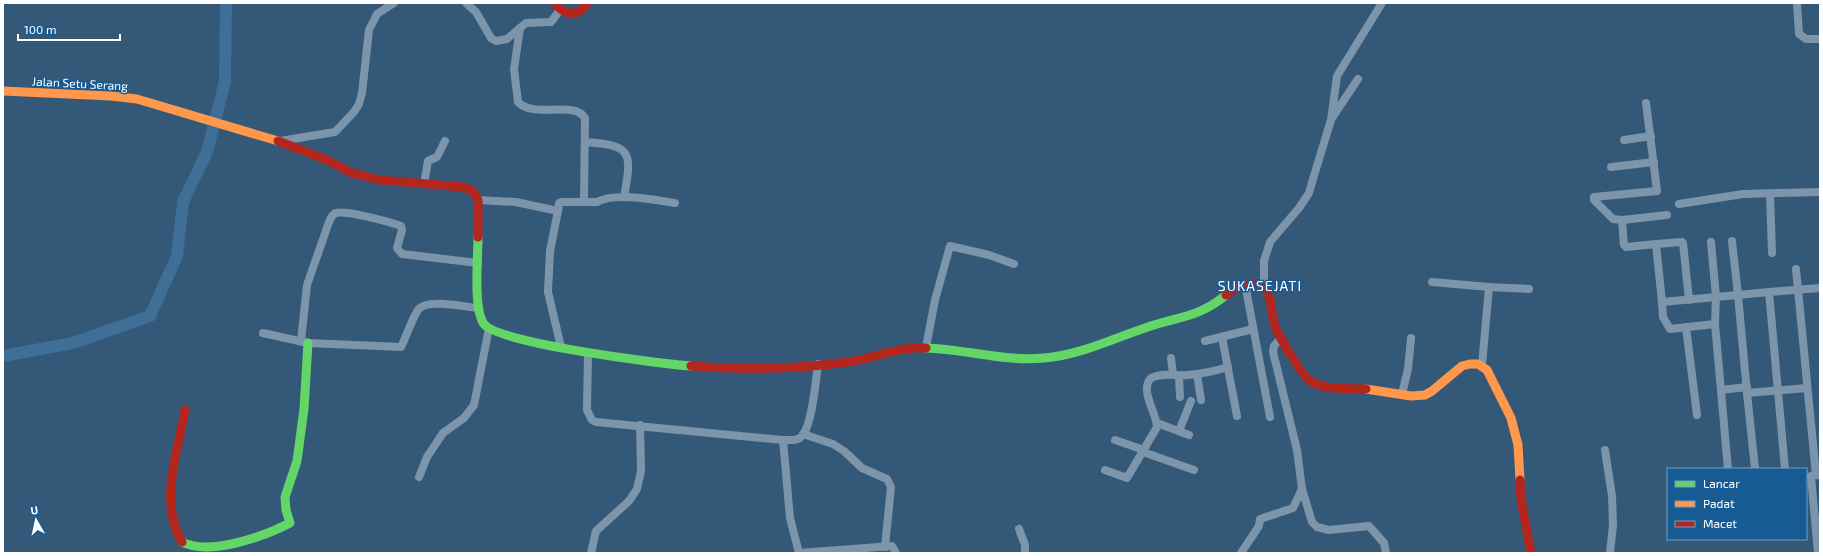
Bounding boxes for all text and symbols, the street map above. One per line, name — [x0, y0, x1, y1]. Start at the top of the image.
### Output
scale bar — [18, 16, 120, 42]
text: 100 m — [24, 22, 56, 36]
street label: Jalan Setu Serang — [32, 73, 129, 93]
district label: SUKASEJATI — [1218, 277, 1302, 294]
legend — [1667, 468, 1807, 540]
text: Lancar — [1703, 476, 1740, 490]
text: Padat — [1703, 496, 1735, 510]
north arrow — [16, 500, 56, 540]
text: U — [30, 503, 39, 517]
text: Macet — [1703, 516, 1737, 530]

